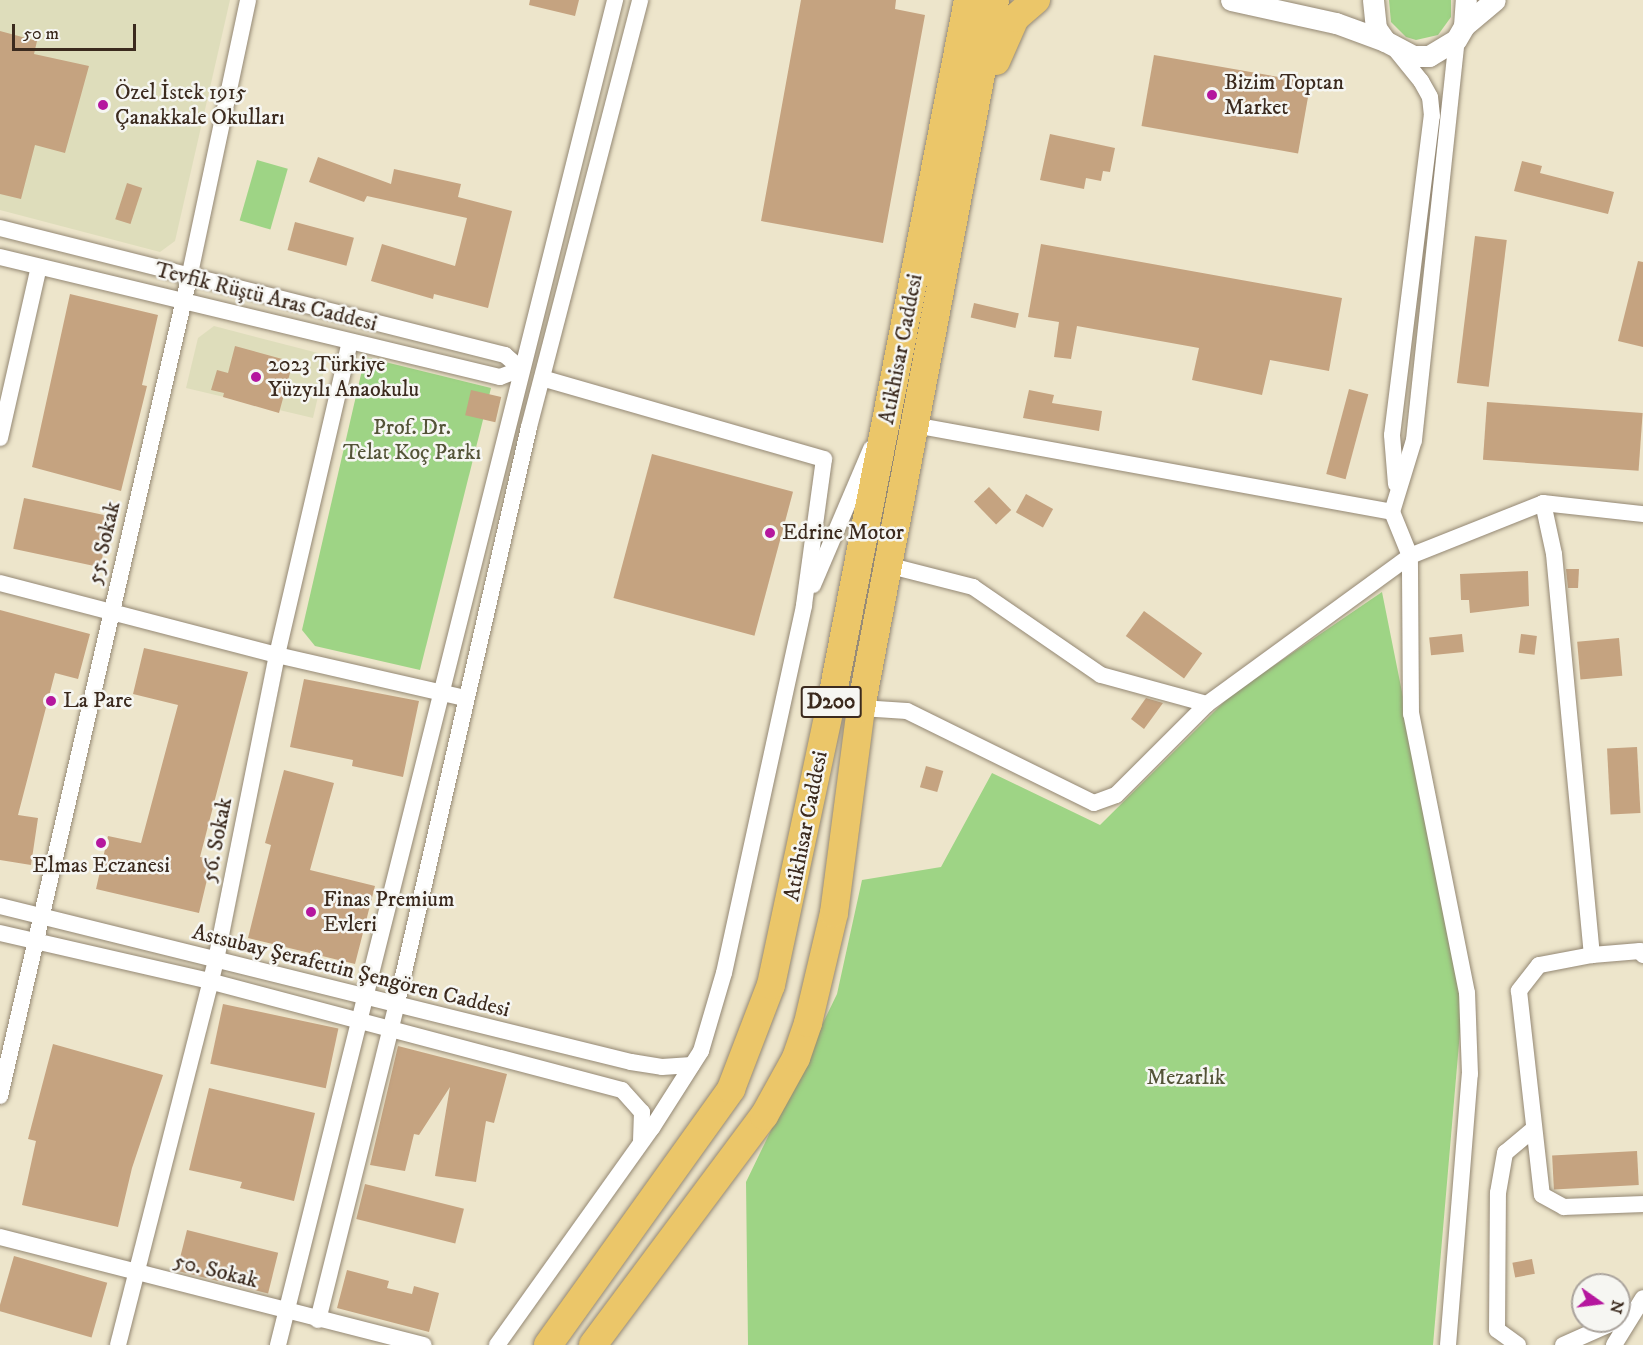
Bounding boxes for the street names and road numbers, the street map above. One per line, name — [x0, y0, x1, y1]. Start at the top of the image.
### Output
street label: Tevfik Rüştü Aras Caddesi — [152, 257, 380, 337]
street label: Atikhisar Caddesi — [873, 272, 929, 426]
street label: 55. Sokak — [82, 499, 126, 587]
road number: D200 — [800, 684, 862, 720]
street label: Atikhisar Caddesi — [778, 749, 834, 903]
street label: 56. Sokak — [196, 795, 238, 885]
street label: Astsubay Şerafettin Şengören Caddesi — [190, 919, 512, 1023]
street label: 50. Sokak — [171, 1248, 261, 1294]

